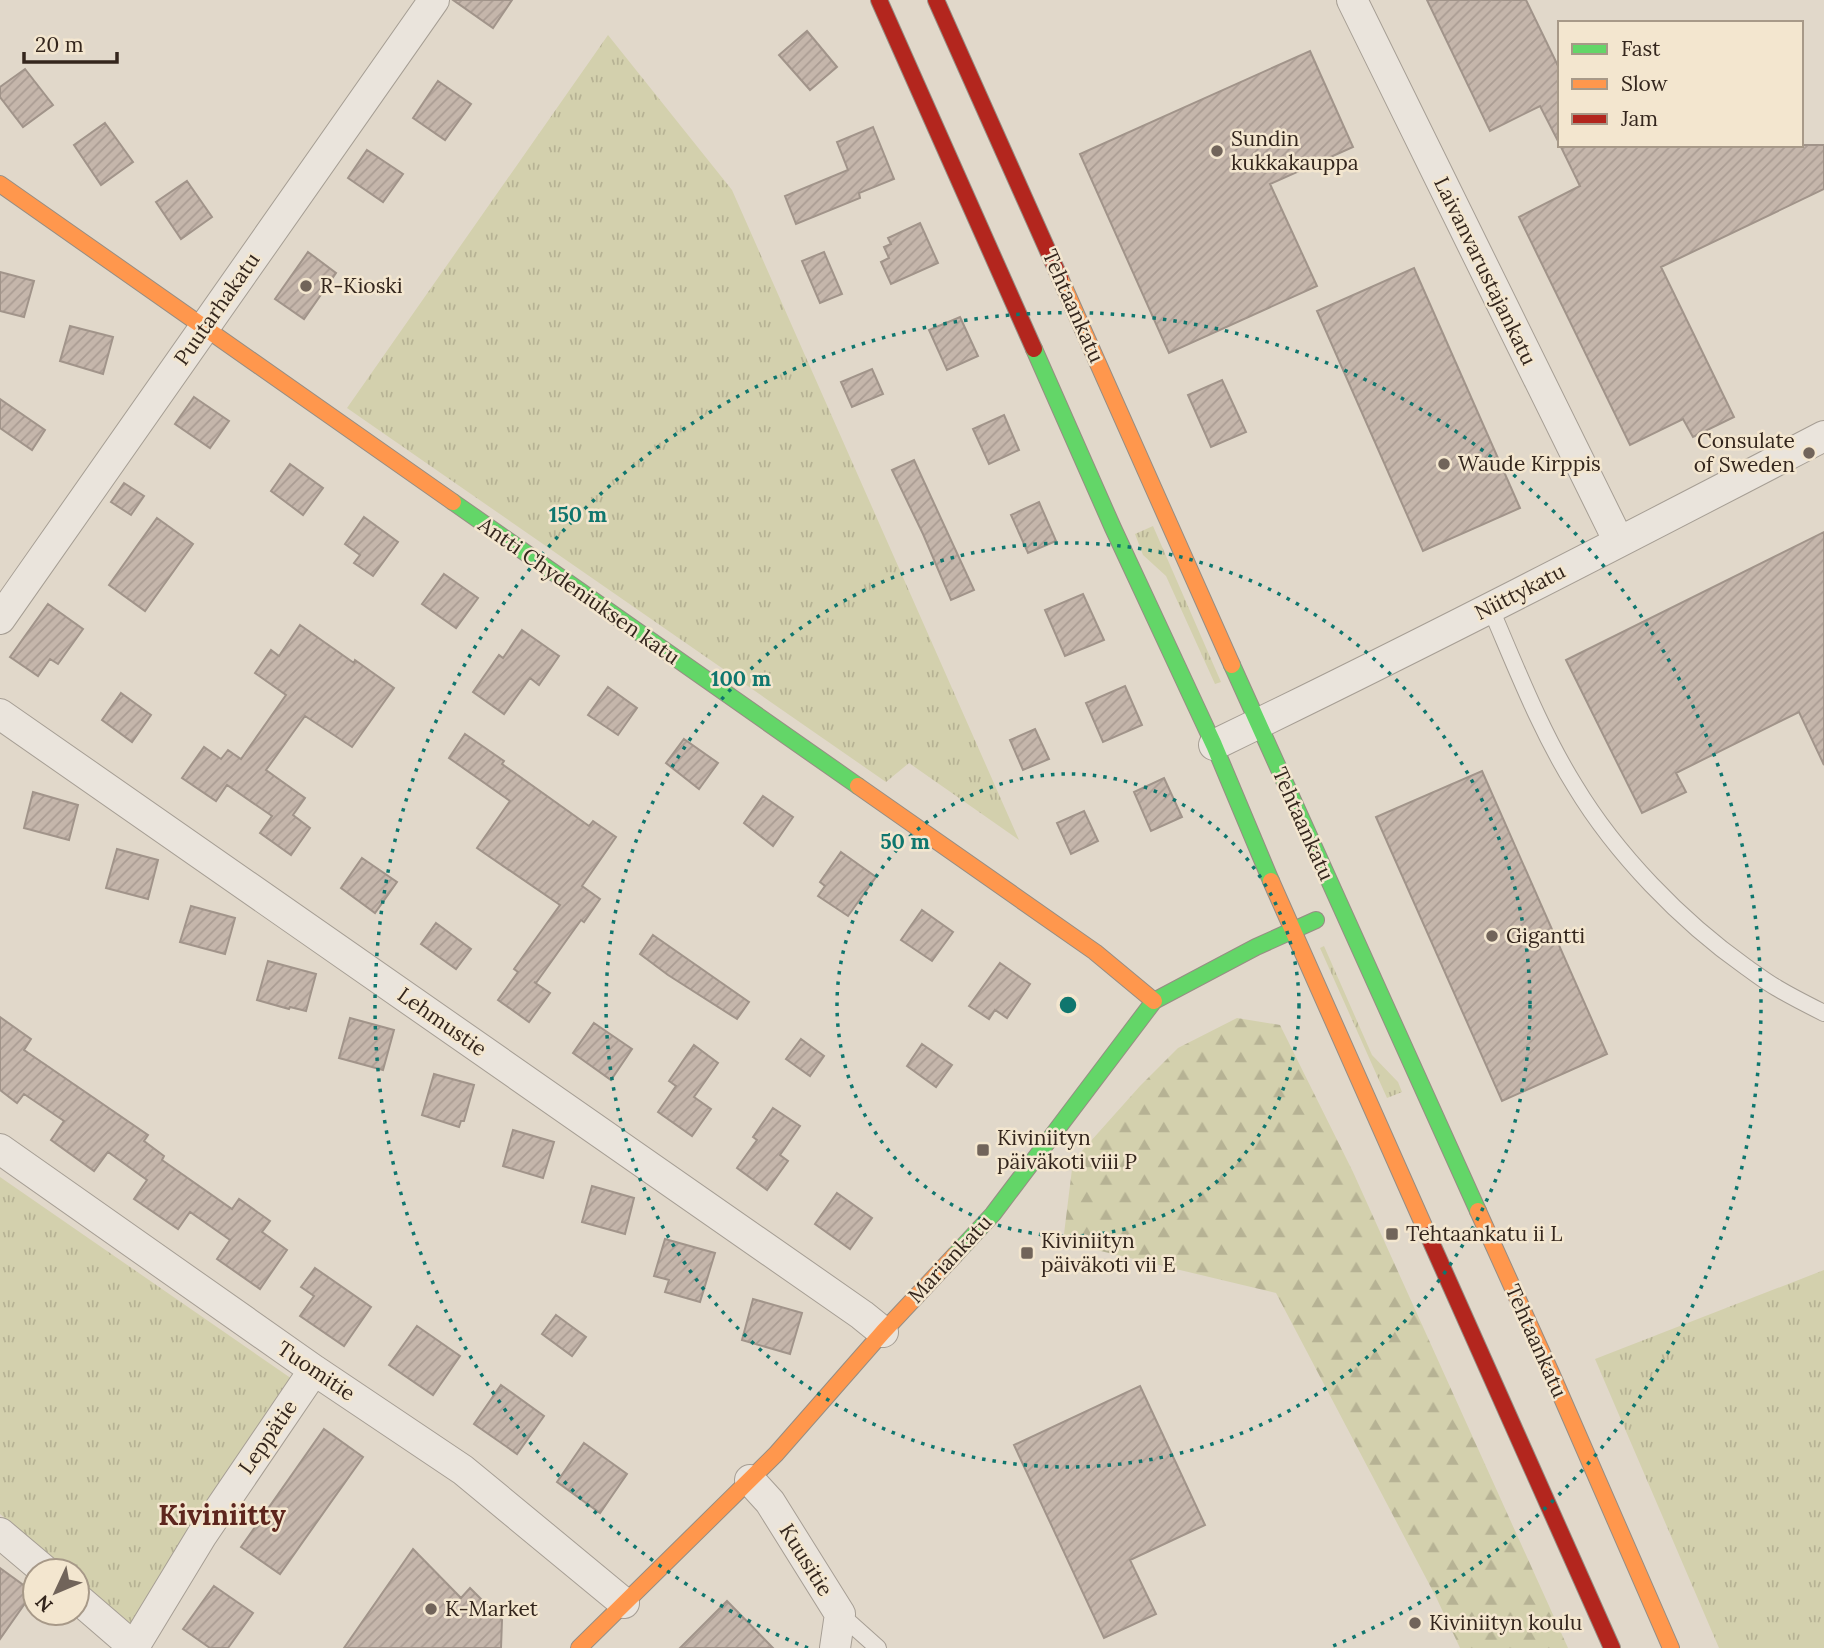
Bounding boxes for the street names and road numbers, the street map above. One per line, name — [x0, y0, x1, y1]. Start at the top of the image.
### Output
street label: Laivanvarustajankatu — [1428, 172, 1543, 369]
street label: Tehtaankatu — [1036, 245, 1110, 367]
street label: Puutarhakatu — [168, 247, 265, 370]
street label: Antti Chydeniuksen katu — [472, 510, 685, 670]
street label: Niittykatu — [1470, 557, 1570, 626]
street label: Tehtaankatu — [1266, 763, 1340, 885]
street label: Lehmustie — [393, 981, 492, 1062]
street label: Mariankatu — [902, 1209, 997, 1309]
street label: Tehtaankatu — [1499, 1280, 1573, 1402]
street label: Tuomitie — [272, 1335, 360, 1406]
street label: Leppätie — [232, 1394, 303, 1479]
street label: Kuusitie — [774, 1518, 839, 1601]

